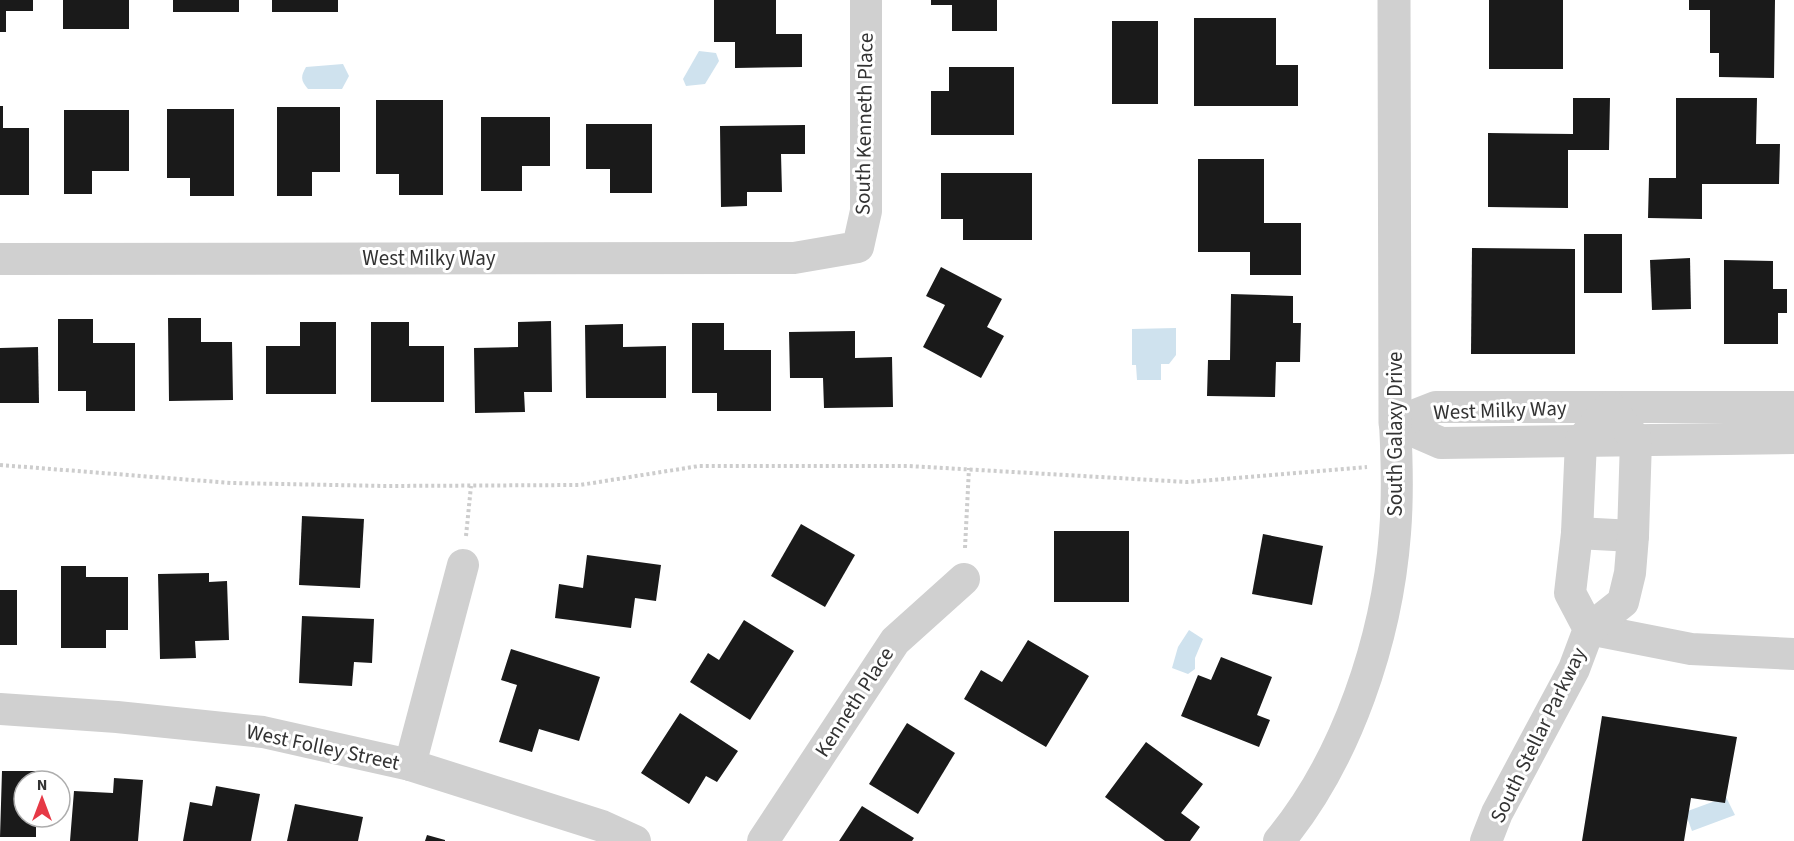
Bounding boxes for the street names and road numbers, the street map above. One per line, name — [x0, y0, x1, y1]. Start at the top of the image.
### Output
street label: South Kenneth Place — [847, 33, 881, 215]
street label: West Milky Way — [362, 243, 496, 273]
street label: South Galaxy Drive — [1380, 351, 1410, 517]
street label: West Milky Way — [1433, 393, 1567, 427]
street label: Kenneth Place — [807, 641, 901, 763]
street label: South Stellar Parkway — [1482, 642, 1594, 828]
street label: West Folley Street — [244, 716, 402, 778]

